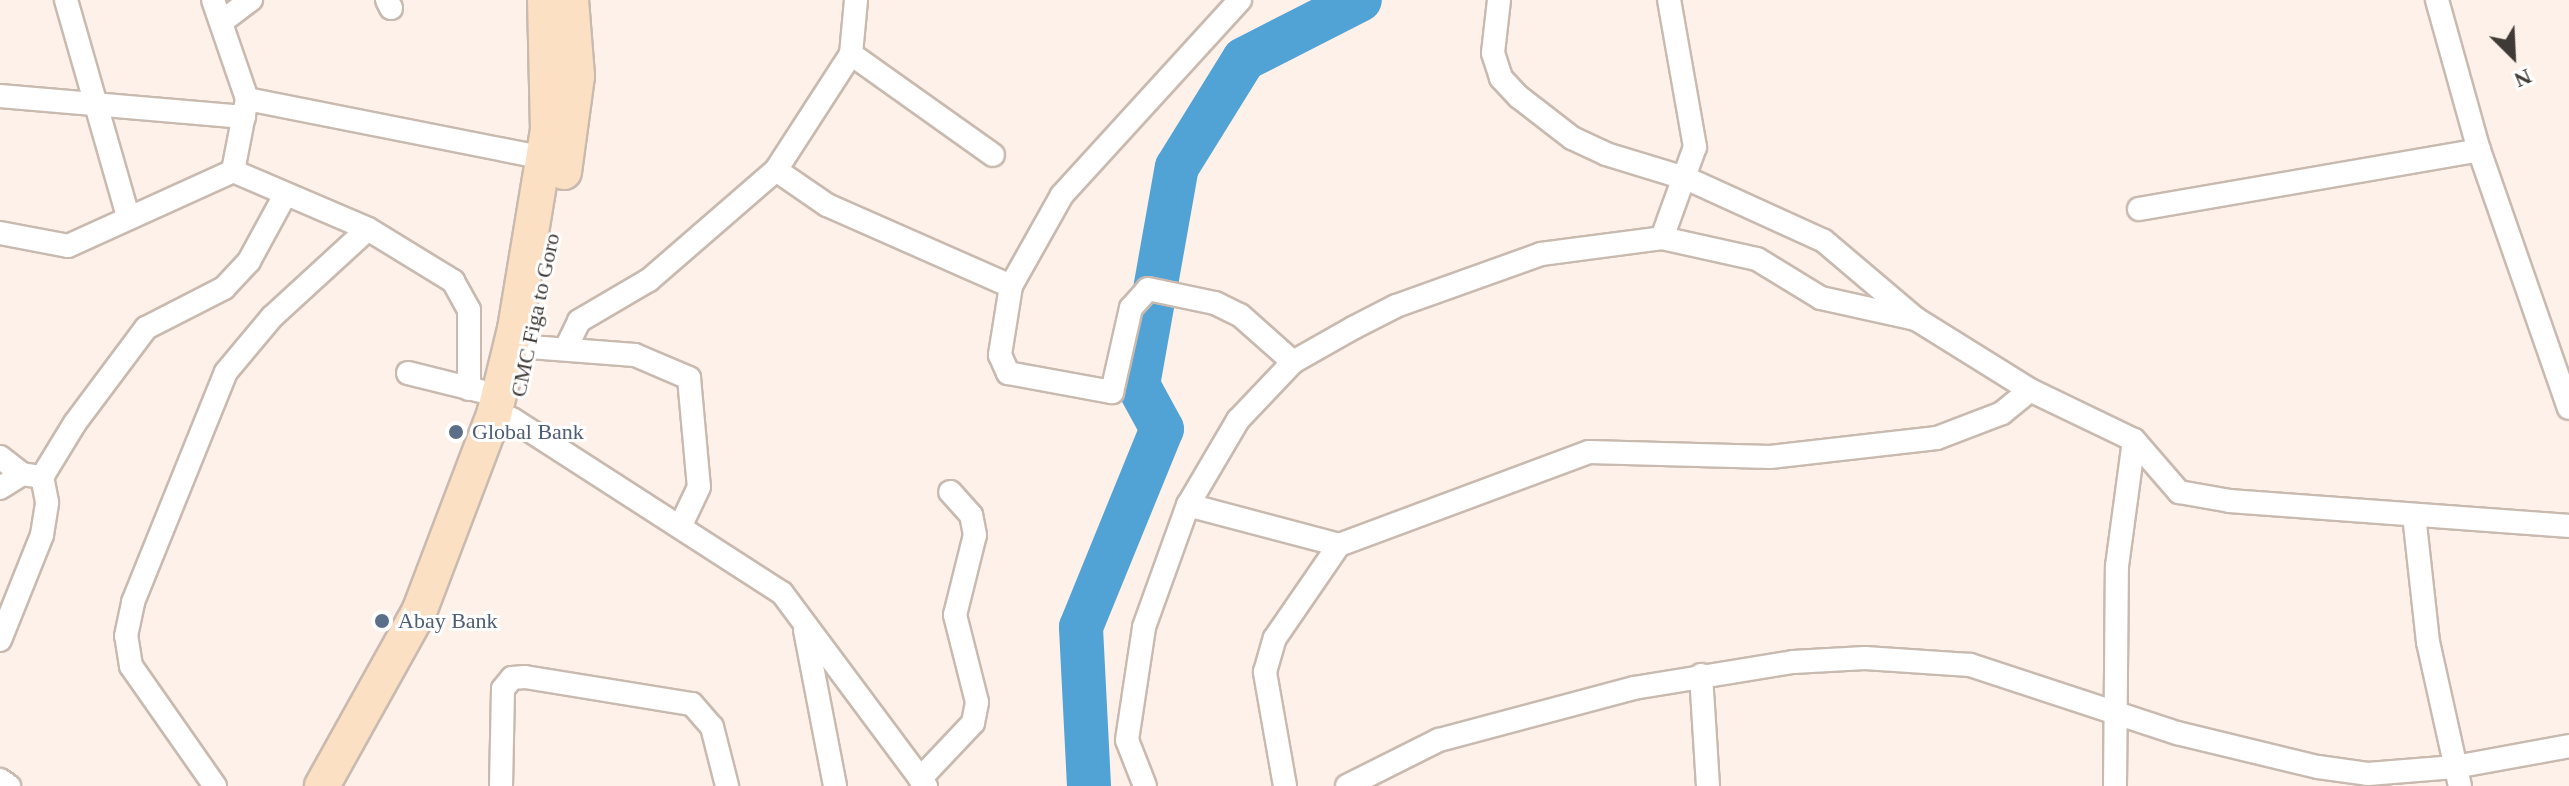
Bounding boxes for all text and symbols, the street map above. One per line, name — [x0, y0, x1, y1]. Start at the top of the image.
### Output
north arrow — [2473, 16, 2553, 96]
text: N — [2511, 64, 2535, 93]
street label: CMC Figa to Goro — [505, 231, 565, 399]
place label: Global Bank — [472, 419, 584, 445]
marker: Global Bank — [447, 423, 465, 441]
place label: Abay Bank — [398, 608, 498, 634]
marker: Abay Bank — [373, 612, 391, 630]

